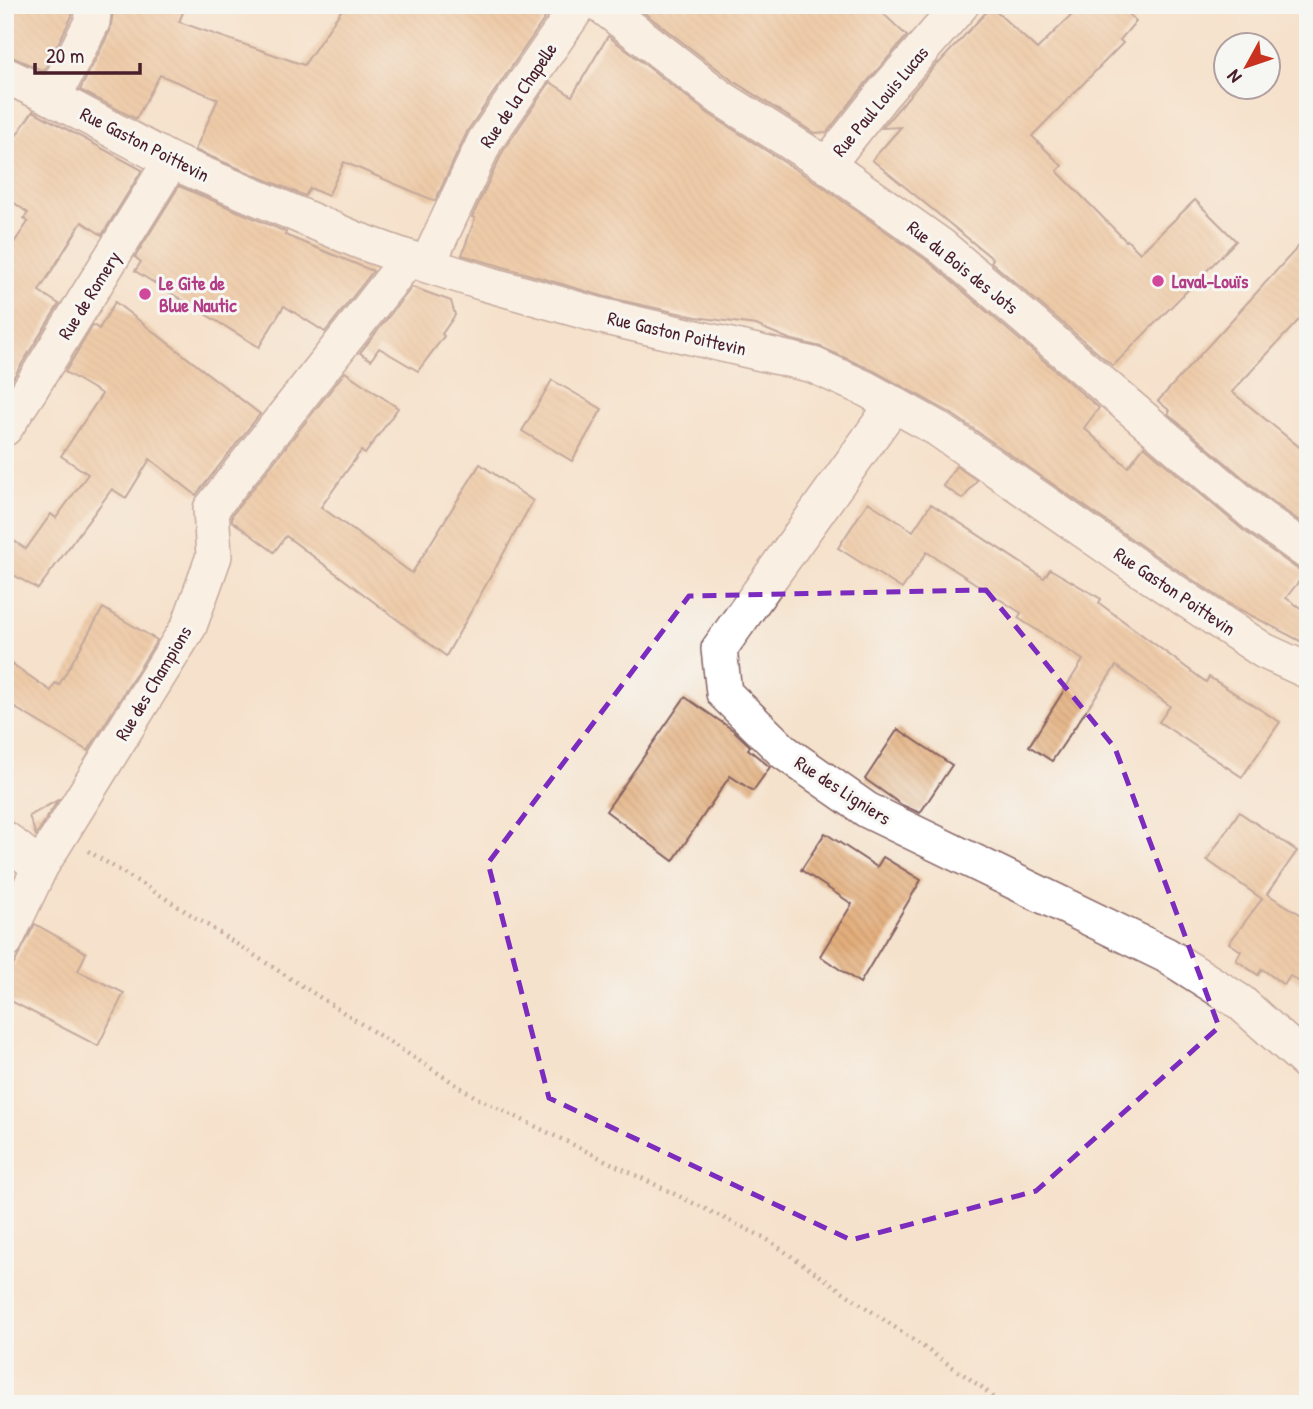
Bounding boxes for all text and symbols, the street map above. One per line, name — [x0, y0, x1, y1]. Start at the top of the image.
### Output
scale bar — [35, 32, 140, 76]
north arrow — [1212, 32, 1282, 102]
street label: Rue de la Chapelle — [473, 37, 563, 153]
street label: Rue Paul Louis Lucas — [826, 40, 934, 162]
text: 20 m — [46, 41, 84, 70]
text: N — [1221, 65, 1247, 89]
street label: Rue Gaston Poittevin — [76, 100, 214, 188]
street label: Rue du Bois des Jots — [902, 214, 1024, 320]
street label: Rue de Romery — [52, 246, 126, 344]
place label: Laval-Louïs — [1172, 268, 1249, 294]
place label: Le Gite de Blue Nautic — [159, 270, 237, 318]
marker: Laval-Louïs — [1150, 273, 1166, 289]
marker: Le Gite de Blue Nautic — [137, 286, 153, 302]
street label: Rue Gaston Poittevin — [605, 304, 749, 362]
street label: Rue Gaston Poittevin — [1109, 541, 1241, 641]
street label: Rue des Champions — [109, 621, 197, 745]
street label: Rue des Ligniers — [790, 749, 896, 831]

